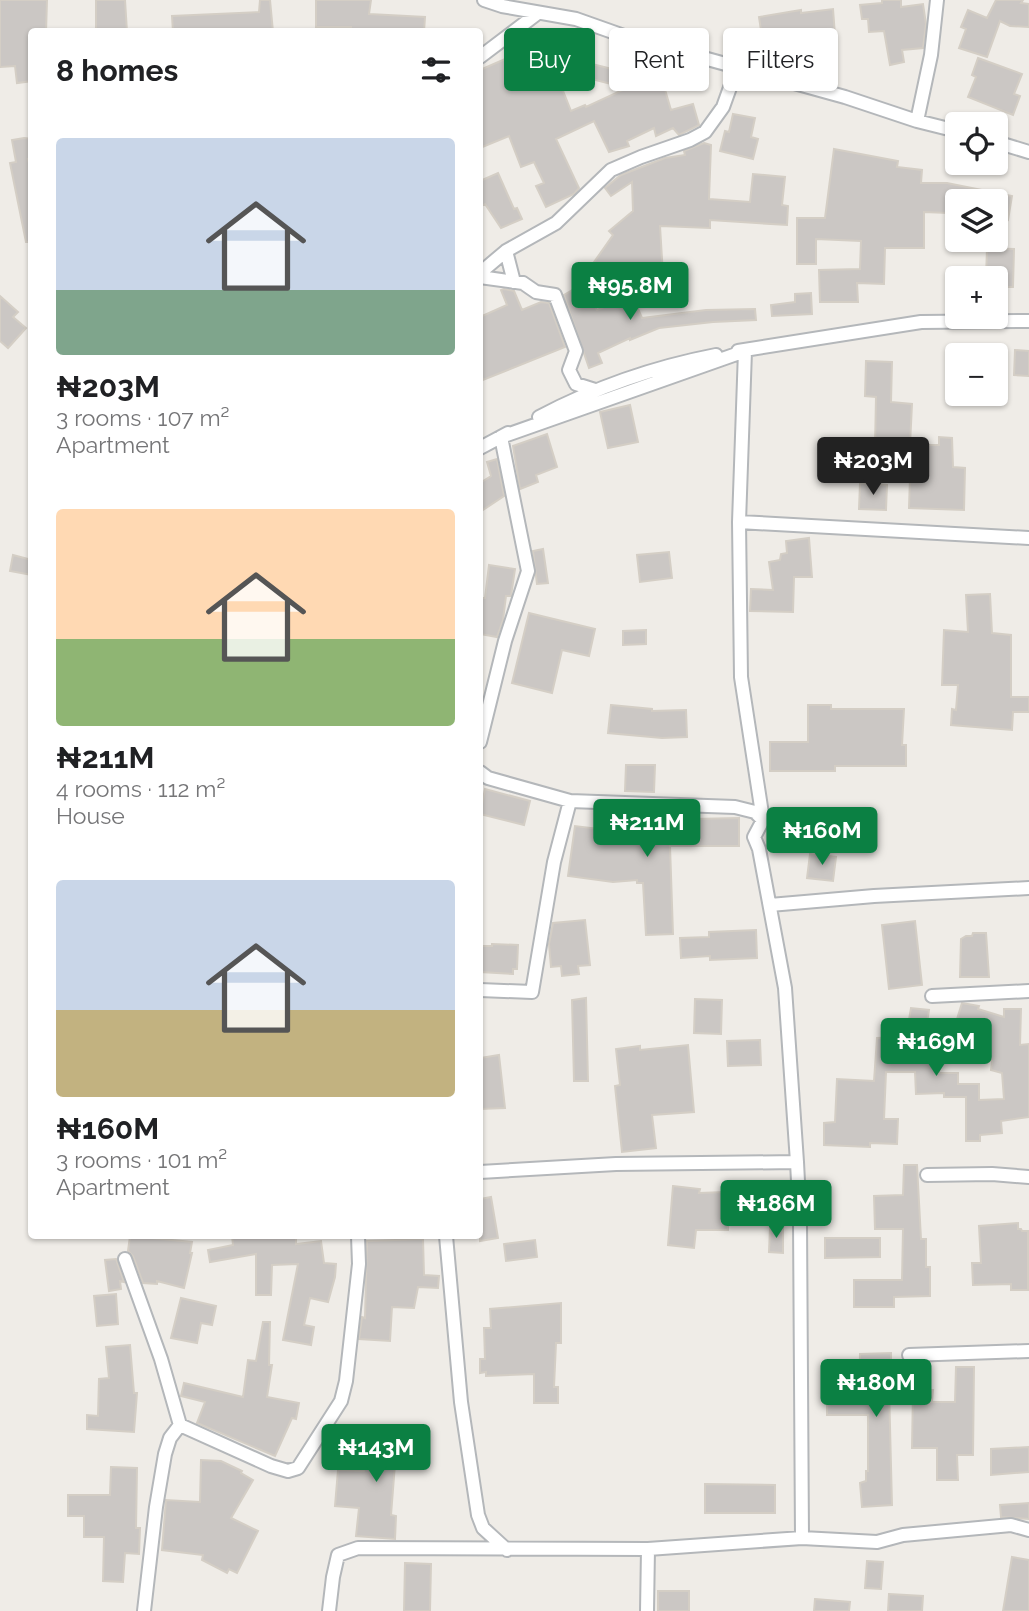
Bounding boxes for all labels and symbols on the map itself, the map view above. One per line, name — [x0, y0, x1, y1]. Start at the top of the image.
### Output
pin: ₦95.8M — [573, 262, 687, 322]
pin: ₦203M — [824, 438, 922, 497]
pin: ₦211M — [598, 800, 696, 859]
pin: ₦160M — [773, 808, 871, 867]
pin: ₦169M — [887, 1018, 985, 1078]
pin: ₦186M — [727, 1180, 825, 1240]
pin: ₦180M — [827, 1360, 925, 1419]
pin: ₦143M — [327, 1424, 425, 1484]

